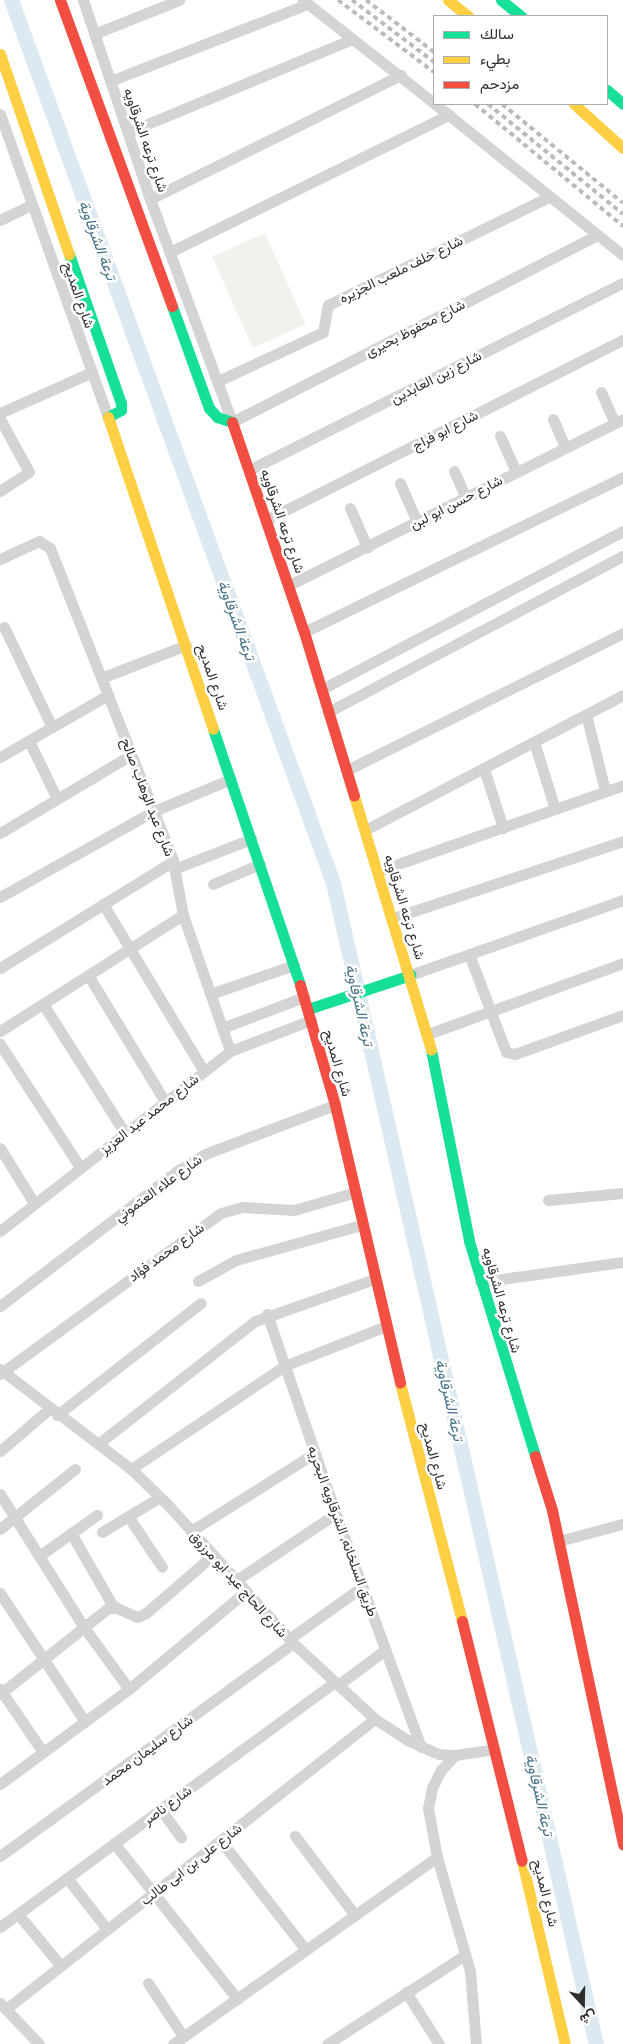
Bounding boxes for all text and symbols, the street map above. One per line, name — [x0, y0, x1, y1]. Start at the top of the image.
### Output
legend — [433, 15, 608, 105]
text: سالك — [480, 23, 514, 44]
text: بطيء — [480, 48, 510, 69]
text: مزدحم — [480, 73, 519, 94]
street label: شارع ترعه الشرقاويه — [120, 86, 172, 194]
water label: ترعة الشرقاوية — [75, 198, 121, 282]
street label: شارع خلف ملعب الجزيره — [336, 232, 466, 306]
street label: شارع المديح — [60, 260, 98, 330]
street label: شارع محفوظ بحيرى — [362, 296, 468, 360]
street label: شارع زين العابدين — [388, 347, 484, 407]
street label: شارع ابو فراج — [409, 406, 481, 454]
street label: شارع ترعه الشرقاويه — [257, 467, 309, 575]
street label: شارع حسن ابو لبن — [407, 471, 505, 533]
water label: ترعة الشرقاوية — [214, 578, 260, 662]
street label: شارع المديح — [194, 642, 232, 712]
street label: شارع عبد الوهاب صالح — [118, 735, 178, 859]
street label: شارع ترعه الشرقاويه — [381, 852, 429, 962]
water label: ترعة الشرقاوية — [342, 962, 378, 1048]
street label: شارع المديح — [320, 1028, 356, 1098]
street label: شارع محمد عبد العزيز — [96, 1070, 202, 1158]
street label: شارع علاء العتموني — [111, 1151, 205, 1225]
street label: شارع محمد فؤاد — [125, 1219, 207, 1285]
street label: شارع ترعه الشرقاويه — [479, 1245, 525, 1355]
water label: ترعة الشرقاوية — [432, 1357, 468, 1443]
street label: شارع المديح — [417, 1421, 451, 1491]
street label: طريق السلخانه, الشرقاويه البحريه — [304, 1443, 382, 1619]
street label: شارع الحاج عيد ابو مرزوق — [187, 1527, 291, 1641]
street label: شارع سليمان محمد — [98, 1711, 196, 1789]
water label: ترعة الشرقاوية — [522, 1752, 558, 1838]
street label: شارع ناصر — [139, 1782, 195, 1828]
street label: شارع على بن ابى طالب — [137, 1819, 245, 1909]
street label: شارع المديح — [530, 1858, 562, 1928]
north arrow — [558, 1979, 608, 2029]
text: ش — [577, 2007, 599, 2029]

